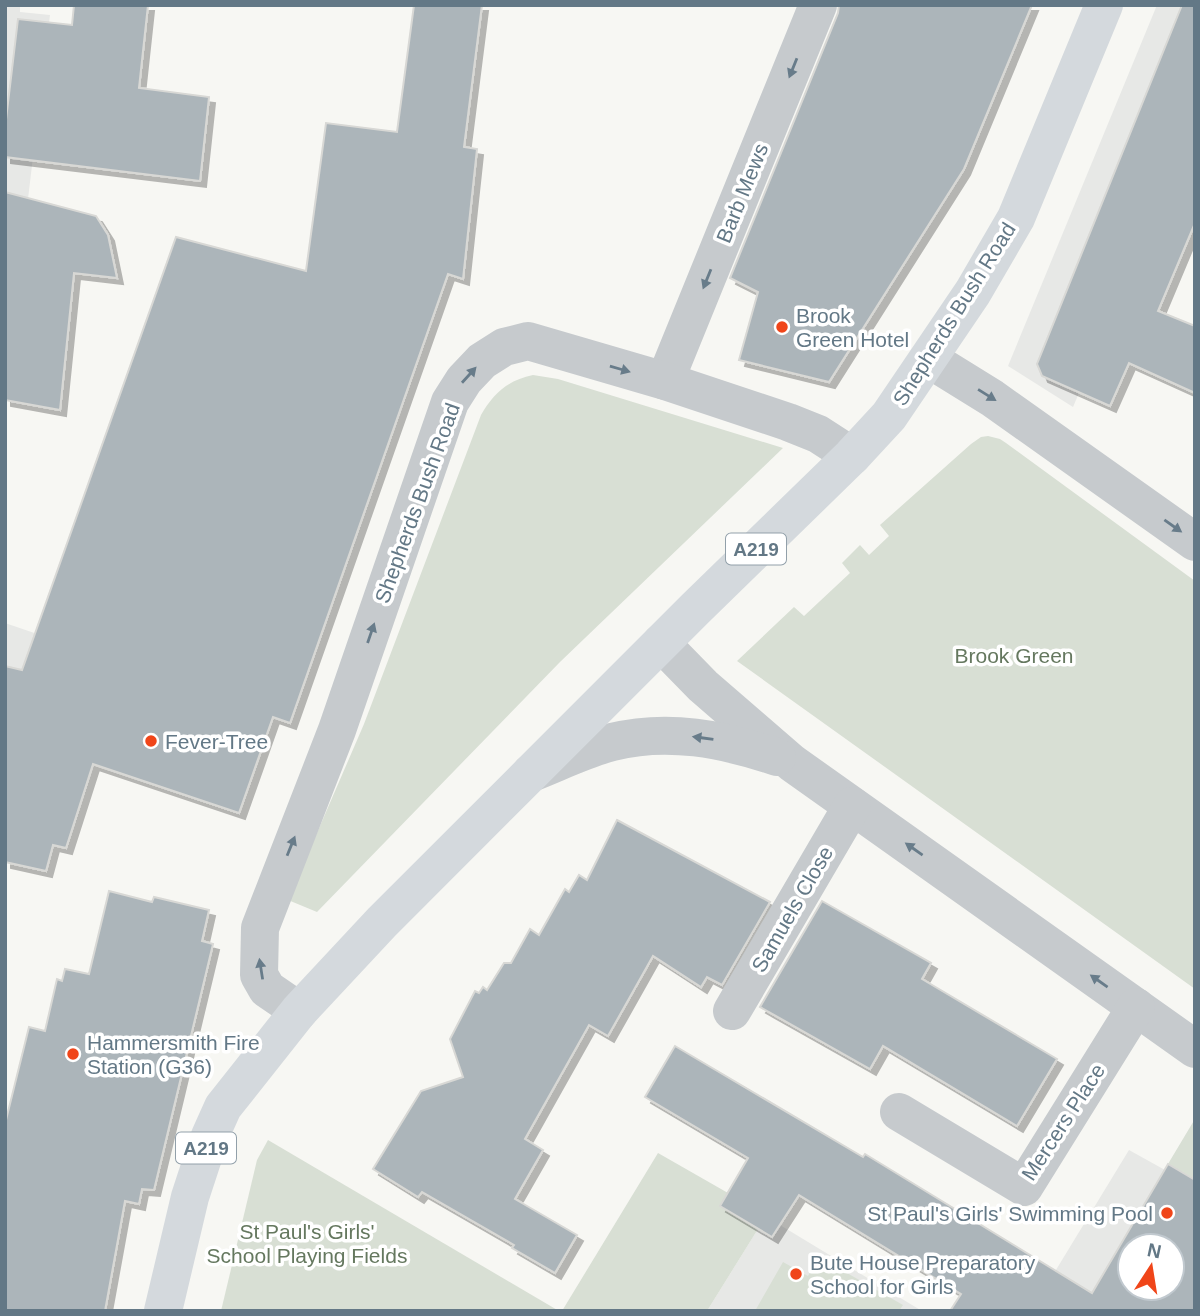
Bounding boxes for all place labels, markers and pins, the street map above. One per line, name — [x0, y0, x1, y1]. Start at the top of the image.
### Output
place label: Brook Green Hotel — [796, 304, 909, 351]
marker: Brook Green Hotel — [774, 319, 790, 335]
place label: Fever-Tree — [165, 730, 268, 753]
marker: Fever-Tree — [143, 733, 159, 749]
place label: Hammersmith Fire Station (G36) — [87, 1031, 260, 1078]
marker: Hammersmith Fire Station (G36) — [65, 1046, 81, 1062]
place label: St Paul's Girls' Swimming Pool — [867, 1202, 1153, 1225]
marker: St Paul's Girls' Swimming Pool — [1159, 1205, 1175, 1221]
place label: Bute House Preparatory School for Girls — [810, 1251, 1036, 1298]
marker: Bute House Preparatory School for Girls — [788, 1266, 804, 1282]

